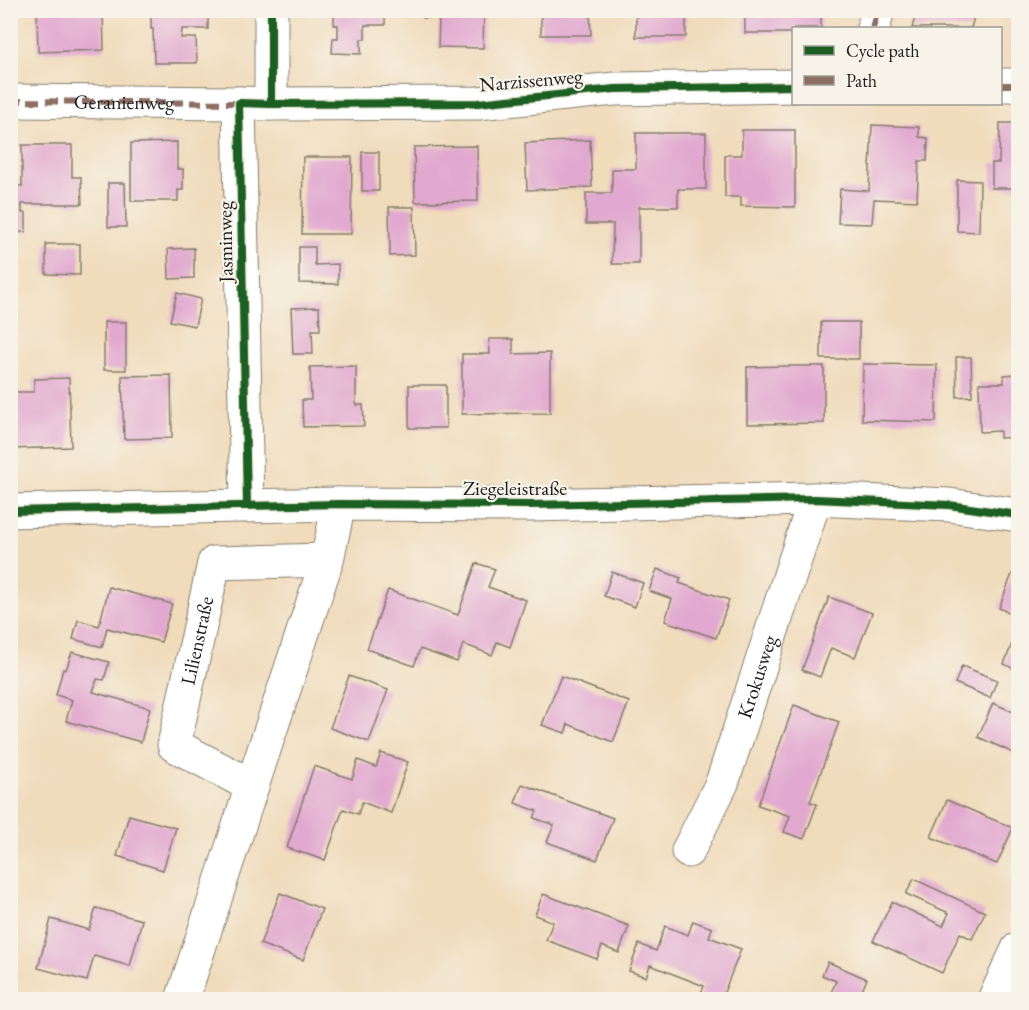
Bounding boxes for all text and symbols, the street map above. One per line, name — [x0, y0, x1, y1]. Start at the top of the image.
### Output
legend — [792, 27, 1002, 105]
text: Cycle path — [846, 39, 920, 62]
street label: Narzissenweg — [478, 63, 584, 97]
text: Path — [846, 69, 877, 92]
street label: Geranienweg — [74, 89, 174, 115]
street label: Jasminweg — [211, 201, 239, 285]
street label: Ziegeleistraße — [463, 475, 567, 501]
street label: Lilienstraße — [175, 594, 219, 687]
street label: Krokusweg — [731, 631, 783, 722]

